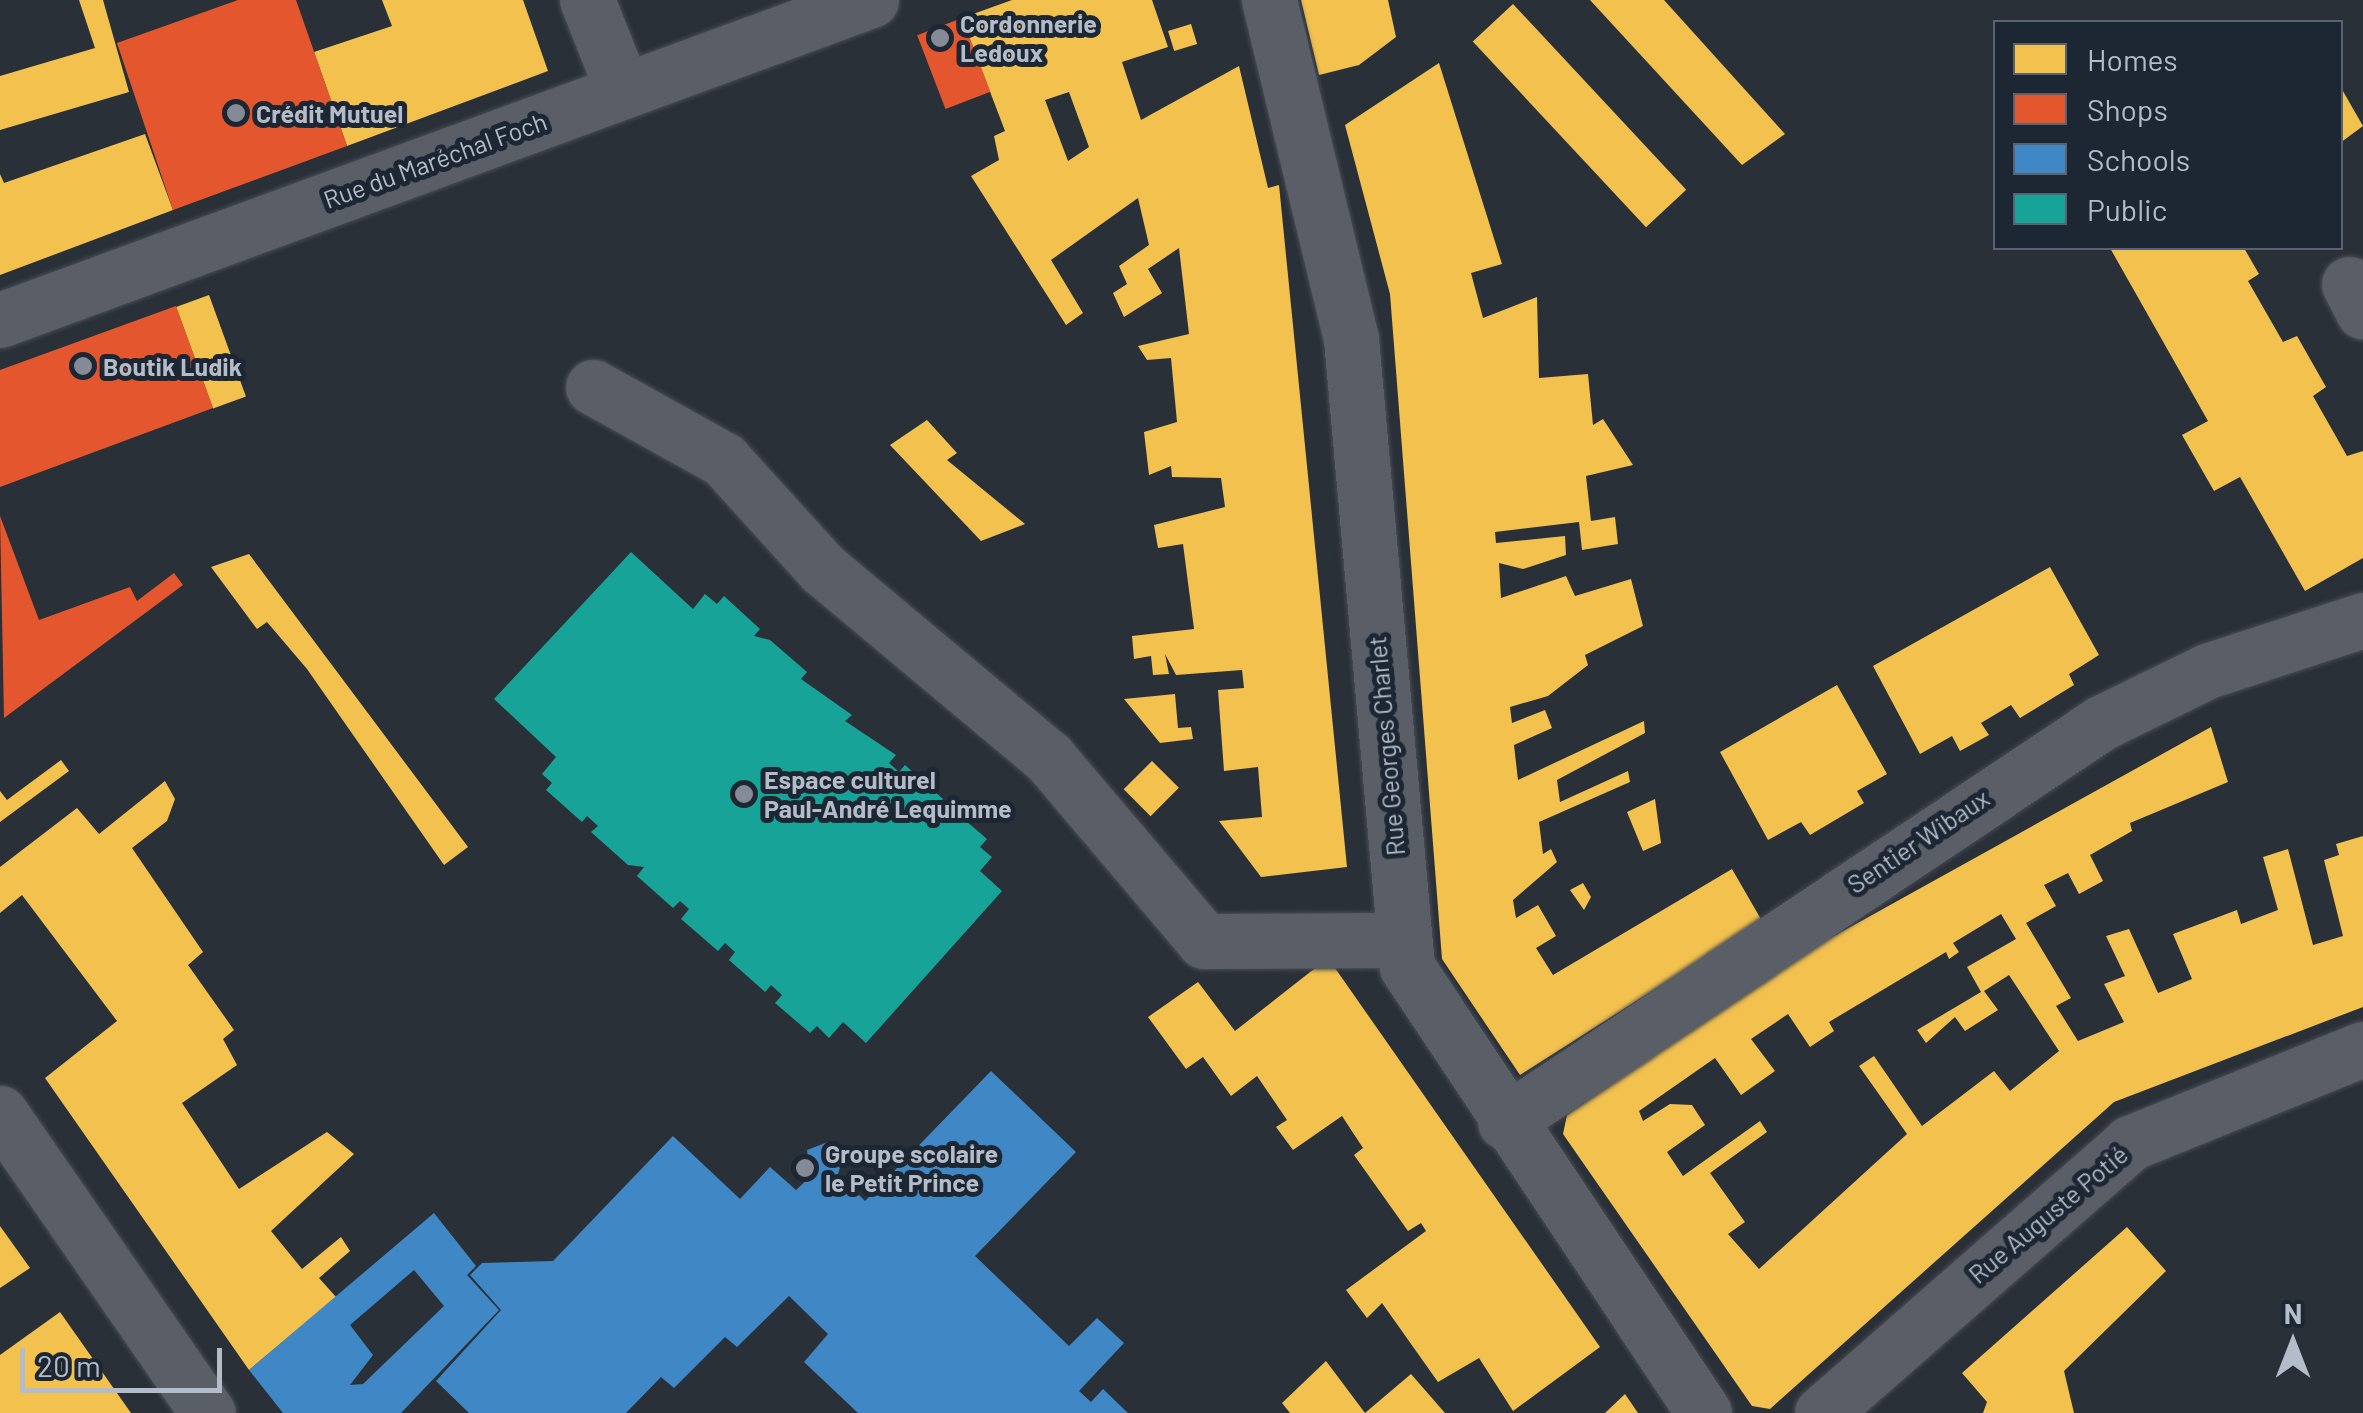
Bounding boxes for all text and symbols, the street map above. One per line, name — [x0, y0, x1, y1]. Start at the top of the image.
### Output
place label: Cordonnerie Ledoux — [960, 9, 1097, 68]
legend — [1993, 20, 2343, 250]
marker: Cordonnerie Ledoux — [929, 27, 951, 49]
text: Homes — [2087, 41, 2178, 77]
text: Shops — [2087, 91, 2168, 127]
place label: Crédit Mutuel — [256, 98, 403, 128]
marker: Crédit Mutuel — [225, 102, 247, 124]
street label: Rue du Maréchal Foch — [319, 106, 551, 214]
text: Schools — [2087, 141, 2190, 177]
text: Public — [2087, 191, 2167, 227]
place label: Boutik Ludik — [103, 351, 242, 381]
marker: Boutik Ludik — [72, 355, 94, 377]
street label: Rue Georges Charlet — [1361, 635, 1411, 857]
place label: Espace culturel Paul-André Lequimme — [764, 765, 1012, 824]
marker: Espace culturel Paul-André Lequimme — [733, 783, 755, 805]
street label: Sentier Wibaux — [1841, 783, 1995, 899]
place label: Groupe scolaire le Petit Prince — [825, 1139, 998, 1198]
street label: Rue Auguste Potié — [1963, 1139, 2133, 1289]
marker: Groupe scolaire le Petit Prince — [794, 1157, 816, 1179]
north arrow — [2243, 1293, 2343, 1393]
text: N — [2284, 1296, 2302, 1330]
scale bar — [25, 1328, 228, 1390]
text: 20 m — [37, 1347, 101, 1383]

